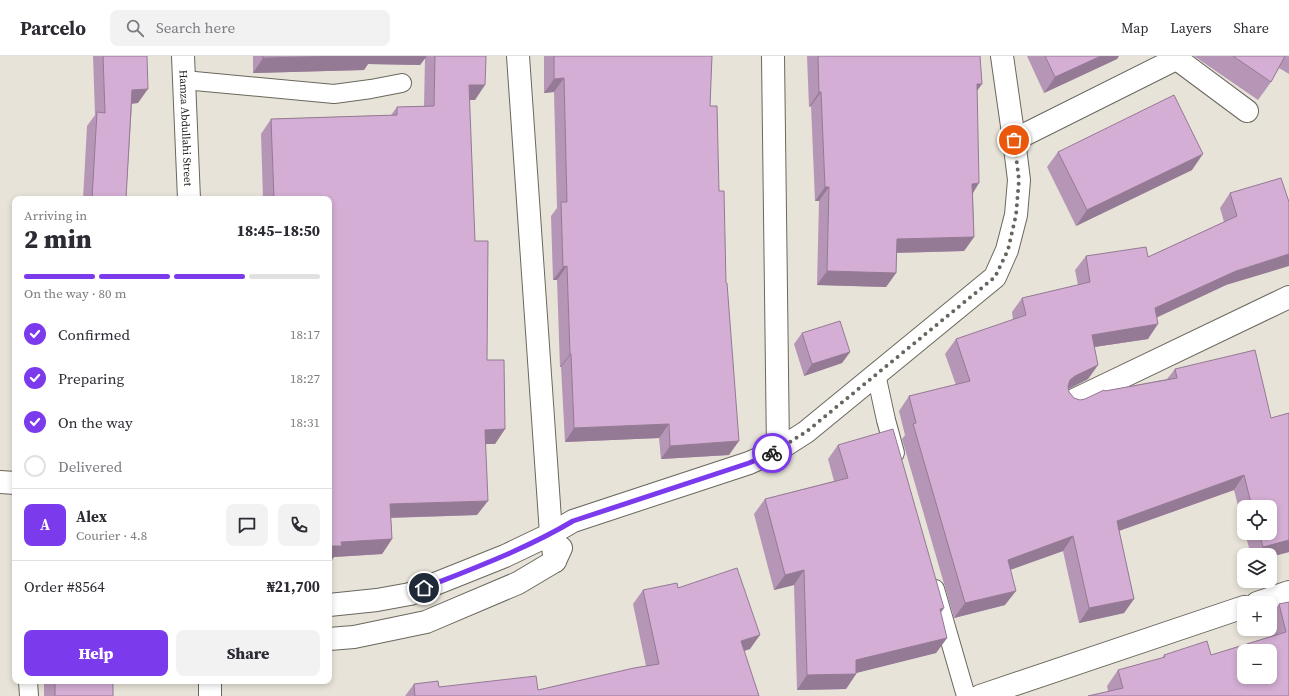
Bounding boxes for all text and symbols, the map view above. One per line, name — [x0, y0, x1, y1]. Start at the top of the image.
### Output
search box — [110, 10, 390, 46]
text: Parcelo — [20, 15, 86, 41]
icon: search — [124, 17, 146, 39]
text: Search here — [156, 17, 235, 38]
text: Map — [1121, 18, 1148, 38]
text: Layers — [1170, 18, 1212, 38]
text: Share — [1234, 18, 1269, 38]
street label: Hamza Abdullahi Street — [176, 69, 195, 187]
pin — [997, 123, 1031, 157]
icon: bag — [1003, 129, 1025, 151]
text: Arriving in — [24, 207, 87, 224]
text: 18:45–18:50 — [237, 220, 320, 241]
text: 2 min — [24, 221, 92, 257]
text: On the way · 80 m — [24, 285, 126, 302]
icon: check — [24, 323, 46, 345]
text: Confirmed — [58, 324, 130, 345]
text: 18:17 — [290, 326, 320, 343]
icon: check — [24, 367, 46, 389]
text: Preparing — [58, 368, 124, 389]
text: 18:27 — [290, 370, 320, 387]
icon: check — [24, 411, 46, 433]
text: On the way — [58, 412, 133, 433]
text: 18:31 — [290, 414, 320, 431]
courier — [752, 433, 792, 473]
icon: bike — [761, 442, 783, 464]
text: Delivered — [58, 456, 122, 477]
map controls — [1237, 500, 1277, 684]
button: locate — [1237, 500, 1277, 540]
button: chat — [226, 504, 268, 546]
button: phone — [278, 504, 320, 546]
text: Alex — [76, 506, 107, 527]
text: A — [40, 514, 50, 535]
text: Courier · 4.8 — [76, 527, 147, 544]
button: layers — [1237, 548, 1277, 588]
pin — [407, 571, 441, 605]
text: Order #8564 — [24, 576, 105, 597]
text: ₦21,700 — [267, 576, 320, 597]
icon: home — [413, 577, 435, 599]
button: + — [1237, 596, 1277, 636]
button: Help — [24, 630, 168, 676]
button: Share — [176, 630, 320, 676]
button: − — [1237, 644, 1277, 684]

